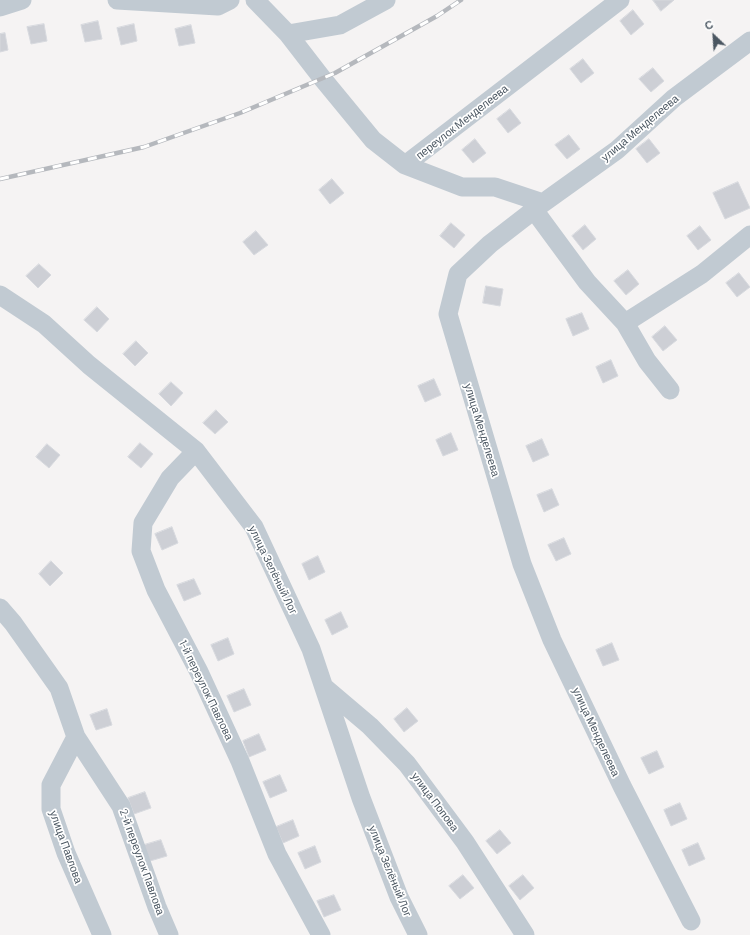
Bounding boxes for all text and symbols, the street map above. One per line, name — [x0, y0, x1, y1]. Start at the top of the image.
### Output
north arrow — [694, 16, 734, 56]
text: С — [702, 17, 715, 32]
street label: переулок Менделеева — [413, 82, 511, 162]
street label: улица Менделеева — [599, 92, 681, 164]
street label: улица Менделеева — [462, 382, 502, 478]
street label: улица Зелёный Лог — [246, 523, 300, 617]
street label: 1-й переулок Павлова — [176, 638, 236, 742]
street label: улица Менделеева — [570, 685, 622, 779]
street label: улица Попова — [409, 770, 461, 834]
street label: 2-й переулок Павлова — [117, 807, 167, 917]
street label: улица Павлова — [47, 809, 85, 885]
street label: улица Зелёный Лог — [366, 824, 414, 918]

